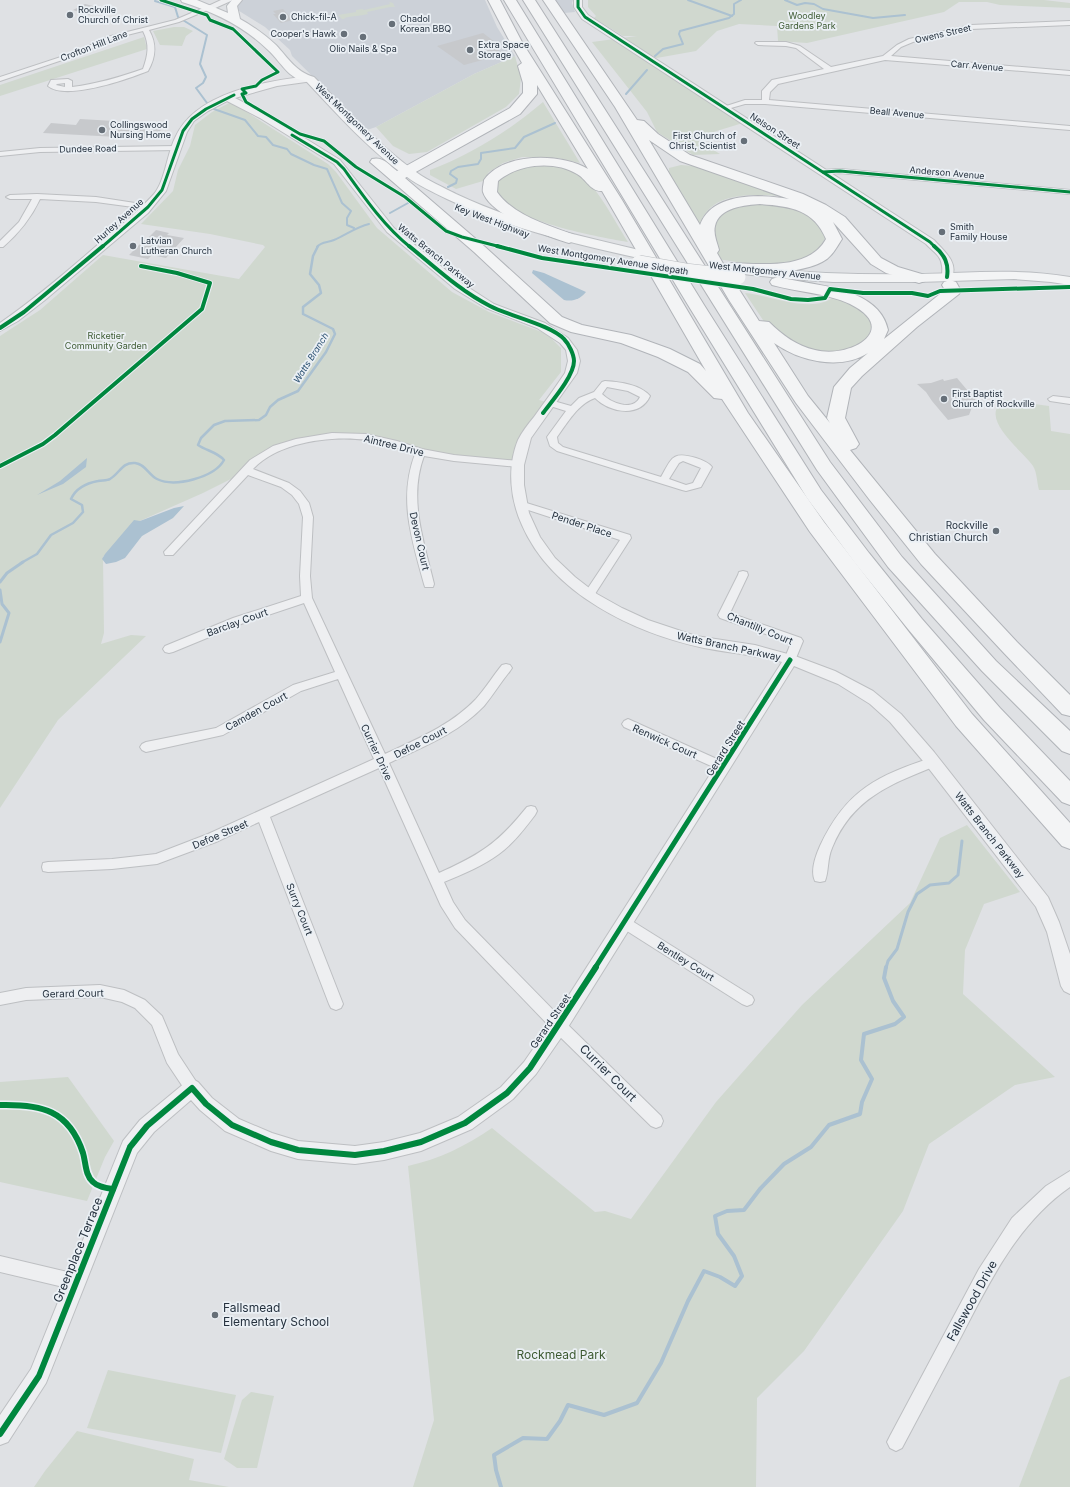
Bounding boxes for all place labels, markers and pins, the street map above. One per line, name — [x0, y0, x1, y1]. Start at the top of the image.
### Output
place label: Rockville Church of Christ — [78, 4, 148, 25]
marker: Rockville Church of Christ — [65, 10, 75, 20]
place label: Chick-fil-A — [291, 11, 337, 22]
marker: Chick-fil-A — [278, 12, 288, 22]
place label: Chadol Korean BBQ — [400, 13, 451, 34]
marker: Chadol Korean BBQ — [387, 19, 397, 29]
place label: Cooper's Hawk — [270, 28, 336, 39]
marker: Cooper's Hawk — [339, 29, 349, 39]
marker: Olio Nails & Spa — [358, 32, 368, 42]
place label: Extra Space Storage — [478, 39, 529, 60]
place label: Olio Nails & Spa — [329, 43, 397, 54]
marker: Extra Space Storage — [465, 45, 475, 55]
place label: Collingswood Nursing Home — [110, 119, 171, 140]
marker: Collingswood Nursing Home — [97, 125, 107, 135]
place label: First Church of Christ, Scientist — [669, 130, 737, 151]
marker: First Church of Christ, Scientist — [739, 136, 749, 146]
place label: Smith Family House — [950, 221, 1007, 242]
marker: Smith Family House — [937, 227, 947, 237]
place label: Latvian Lutheran Church — [141, 235, 212, 256]
marker: Latvian Lutheran Church — [128, 241, 138, 251]
place label: First Baptist Church of Rockville — [952, 388, 1035, 409]
marker: First Baptist Church of Rockville — [939, 394, 949, 404]
place label: Rockville Christian Church — [909, 519, 988, 543]
marker: Rockville Christian Church — [991, 526, 1001, 536]
place label: Fallsmead Elementary School — [223, 1300, 329, 1329]
marker: Fallsmead Elementary School — [210, 1310, 220, 1320]

